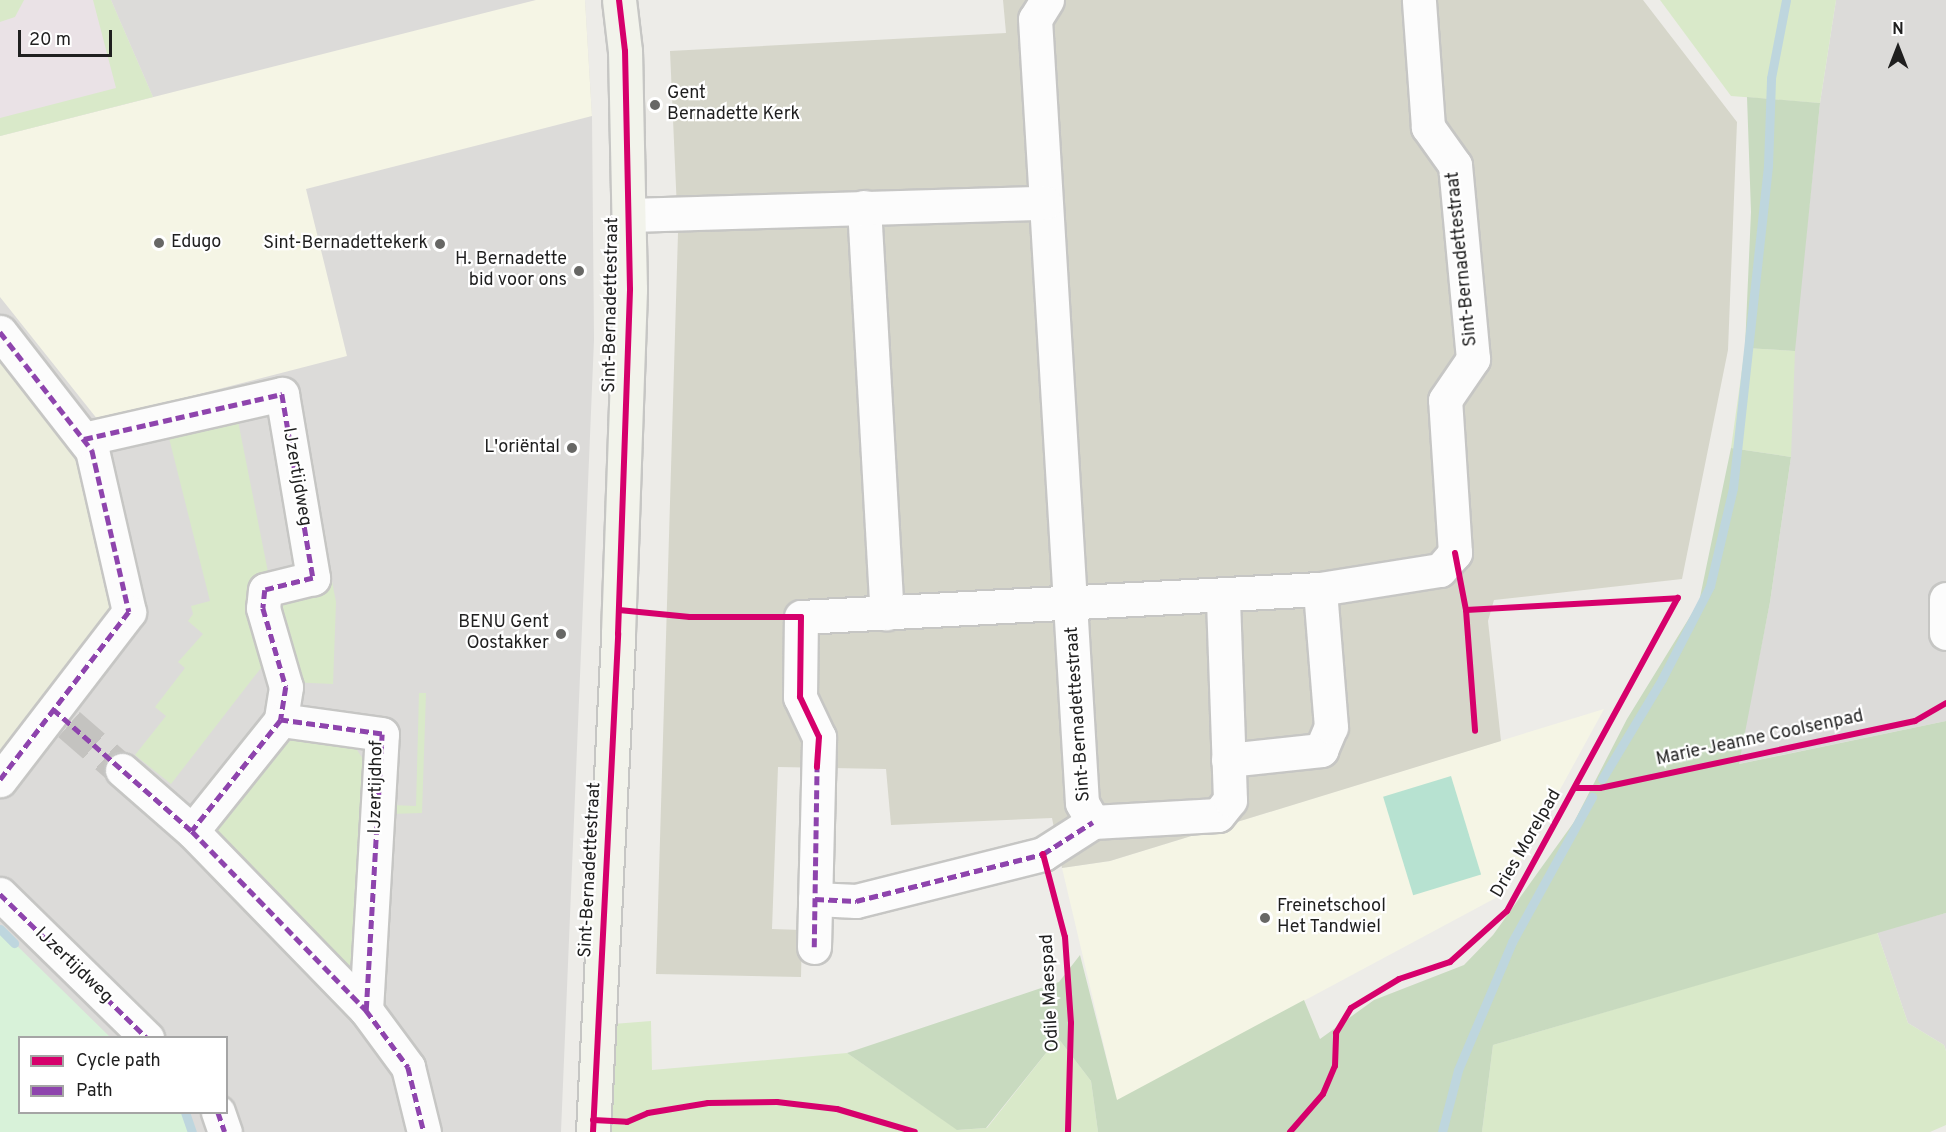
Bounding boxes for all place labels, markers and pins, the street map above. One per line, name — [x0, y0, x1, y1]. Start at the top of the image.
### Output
place label: Gent Bernadette Kerk — [667, 84, 800, 127]
marker: Gent Bernadette Kerk — [648, 98, 662, 112]
place label: Edugo — [171, 232, 221, 254]
place label: Sint-Bernadettekerk — [263, 233, 428, 255]
marker: Edugo — [152, 236, 166, 250]
marker: Sint-Bernadettekerk — [433, 237, 447, 251]
place label: H. Bernadette bid voor ons — [455, 250, 567, 292]
marker: H. Bernadette bid voor ons — [572, 264, 586, 278]
place label: L'oriëntal — [484, 437, 560, 459]
marker: L'oriëntal — [565, 441, 579, 455]
place label: BENU Gent Oostakker — [458, 613, 549, 656]
marker: BENU Gent Oostakker — [554, 627, 568, 641]
place label: Freinetschool Het Tandwiel — [1277, 897, 1386, 940]
marker: Freinetschool Het Tandwiel — [1258, 911, 1272, 925]

